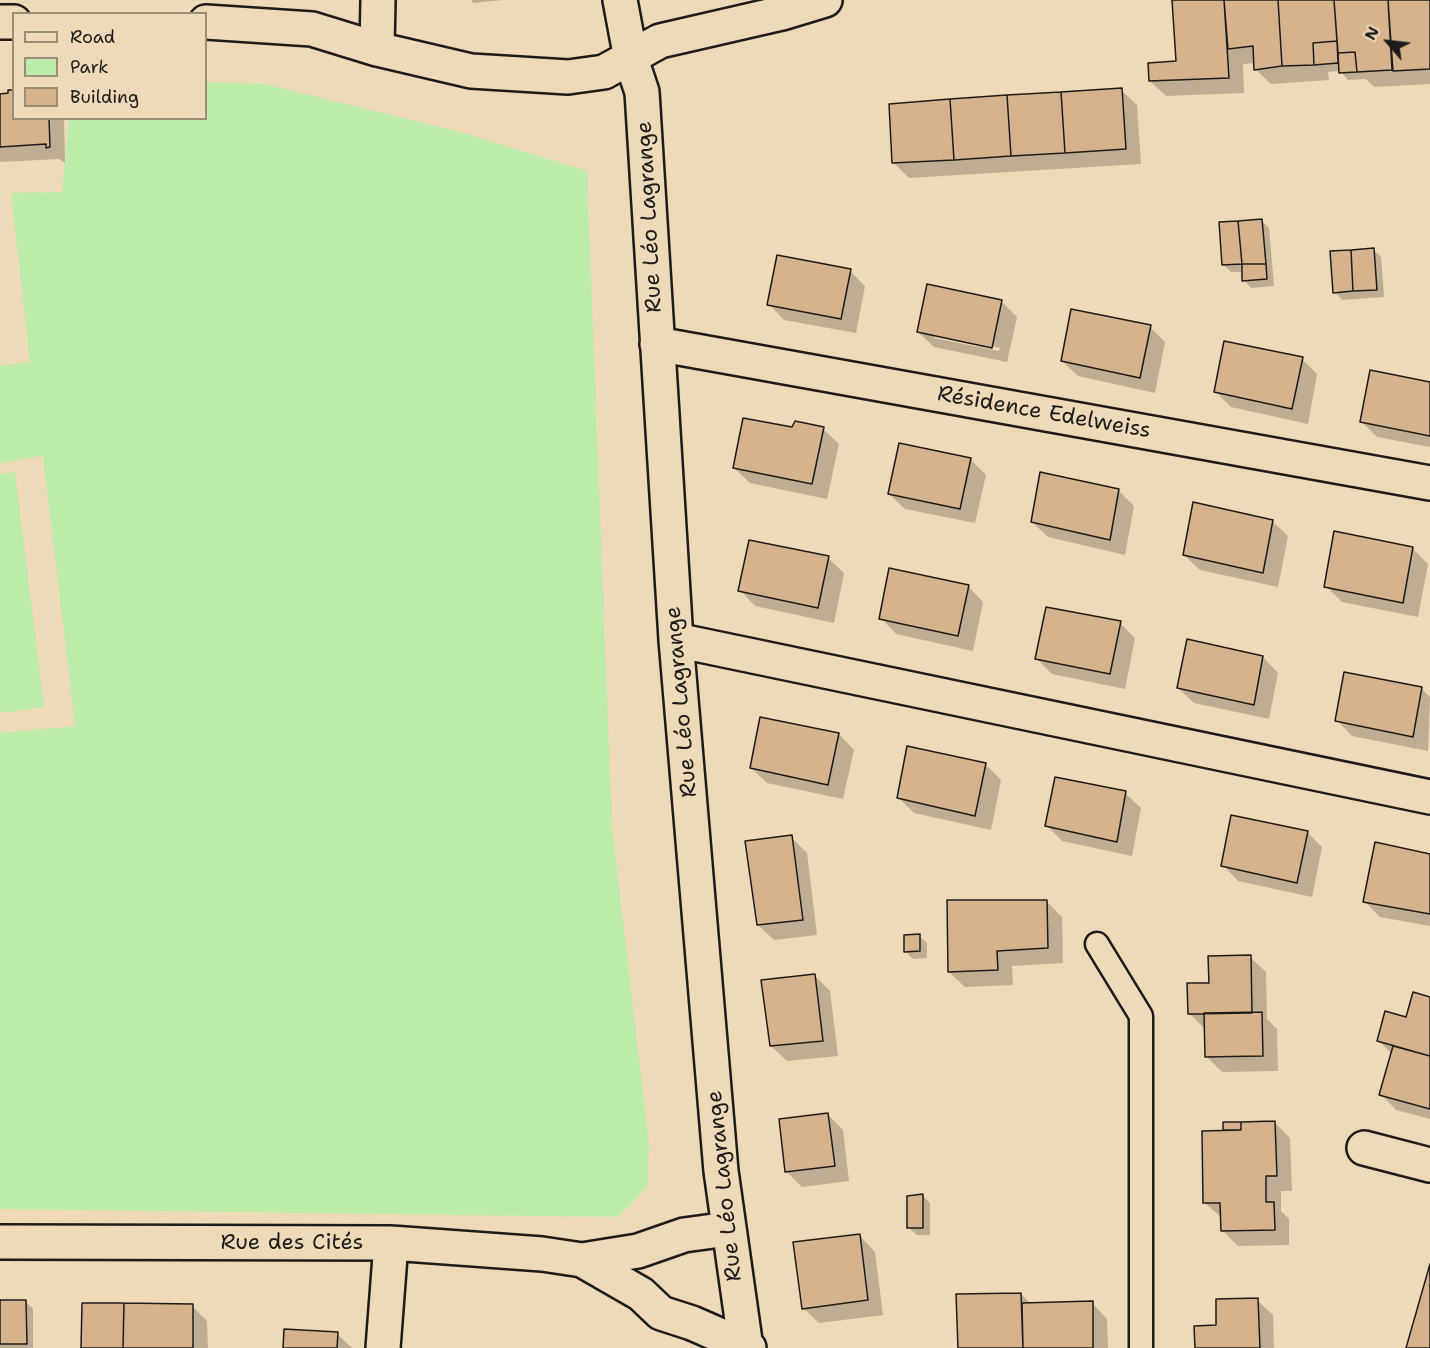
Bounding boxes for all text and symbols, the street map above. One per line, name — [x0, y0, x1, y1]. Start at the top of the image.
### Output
legend — [12, 12, 207, 120]
north arrow — [1358, 12, 1418, 72]
text: N — [1359, 23, 1384, 44]
text: Road — [70, 25, 115, 49]
text: Park — [70, 55, 109, 79]
text: Building — [70, 85, 139, 109]
street label: Rue Léo Lagrange — [632, 121, 668, 313]
street label: Résidence Edelweiss — [935, 381, 1153, 445]
street label: Rue Léo Lagrange — [660, 605, 704, 799]
street label: Rue Léo Lagrange — [702, 1089, 748, 1283]
street label: Rue des Cités — [221, 1230, 363, 1256]

